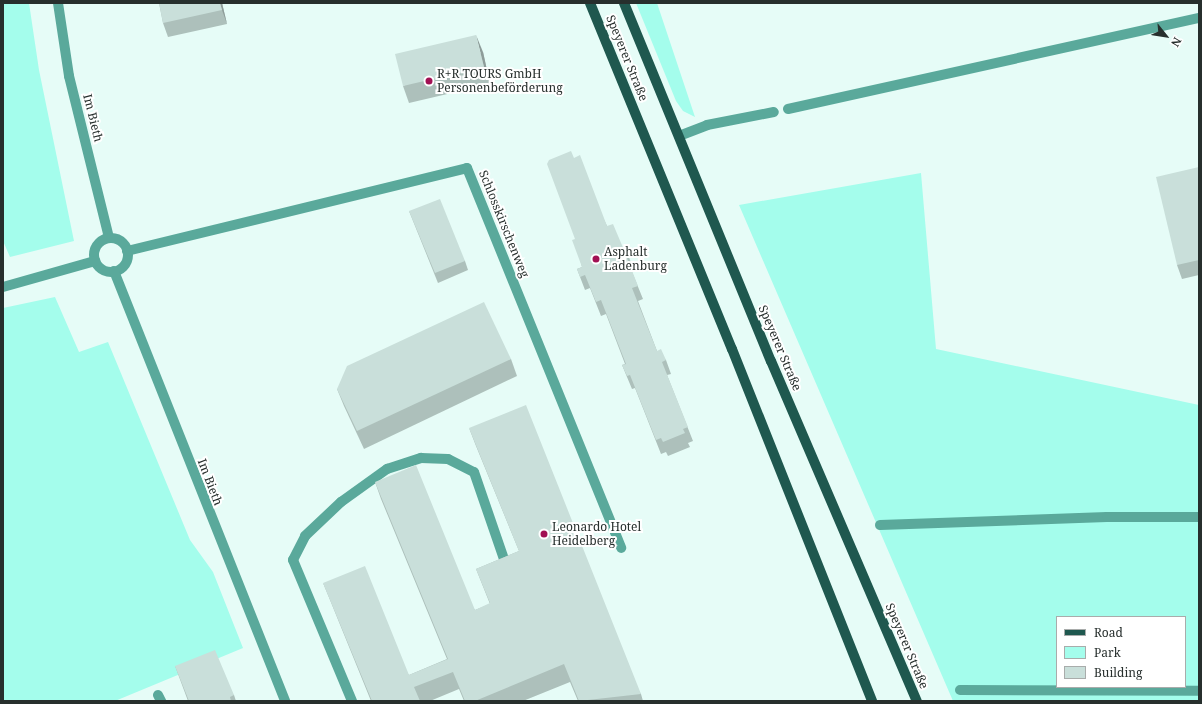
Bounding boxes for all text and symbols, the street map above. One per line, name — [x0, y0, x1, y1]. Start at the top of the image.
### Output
street label: Speyerer Straße — [603, 13, 651, 103]
north arrow — [1146, 16, 1186, 56]
text: N — [1168, 35, 1185, 50]
place label: R+R TOURS GmbH Personenbeförderung — [437, 67, 563, 95]
marker: R+R TOURS GmbH Personenbeförderung — [424, 76, 434, 86]
street label: Im Bieth — [80, 93, 106, 143]
street label: Schlosskirschenweg — [476, 168, 532, 280]
place label: Asphalt Ladenburg — [604, 245, 667, 273]
marker: Asphalt Ladenburg — [591, 254, 601, 264]
street label: Speyerer Straße — [756, 303, 804, 393]
street label: Im Bieth — [195, 457, 225, 507]
place label: Leonardo Hotel Heidelberg — [552, 520, 641, 548]
marker: Leonardo Hotel Heidelberg — [539, 529, 549, 539]
street label: Speyerer Straße — [883, 601, 931, 691]
legend — [1056, 616, 1186, 688]
text: Road — [1094, 624, 1123, 641]
text: Park — [1094, 644, 1121, 661]
text: Building — [1094, 664, 1142, 681]

